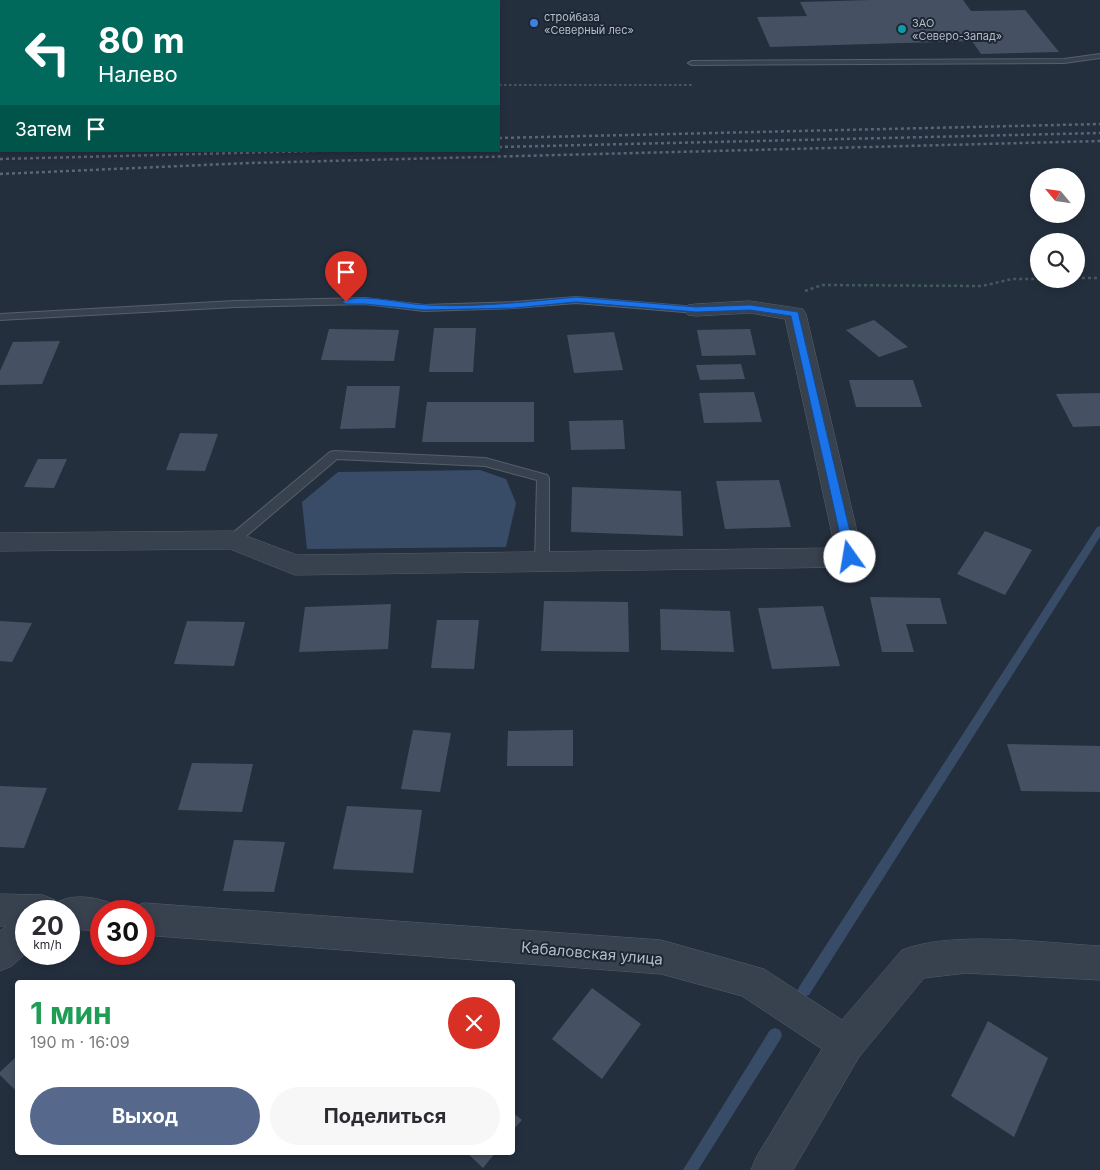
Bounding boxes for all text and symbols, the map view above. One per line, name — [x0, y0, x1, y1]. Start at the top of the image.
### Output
place label: стройбаза «Северный лес» — [544, 10, 634, 37]
place label: ЗАО «Северо-Запад» — [912, 16, 1002, 43]
marker: стройбаза «Северный лес» — [528, 17, 540, 29]
text: 80 m — [98, 19, 185, 61]
icon: left — [15, 20, 80, 85]
marker: ЗАО «Северо-Запад» — [896, 23, 908, 35]
text: Налево — [98, 61, 178, 87]
icon: arrive — [82, 115, 110, 143]
text: Затем — [15, 118, 72, 141]
north arrow — [1030, 168, 1085, 222]
map controls — [1030, 168, 1085, 288]
button: search — [1030, 233, 1085, 288]
pin — [325, 251, 367, 302]
icon: arrive — [332, 258, 360, 286]
position arrow — [823, 530, 875, 582]
speed limit sign: 30 — [90, 900, 155, 965]
text: 20 — [31, 911, 64, 941]
text: km/h — [33, 937, 62, 952]
street label: Кабаловская улица — [520, 937, 664, 969]
text: 1 мин — [30, 995, 112, 1031]
button: close — [448, 997, 500, 1049]
text: 190 m · 16:09 — [30, 1032, 130, 1052]
button: Выход — [30, 1087, 260, 1145]
button: Поделиться — [270, 1087, 500, 1145]

